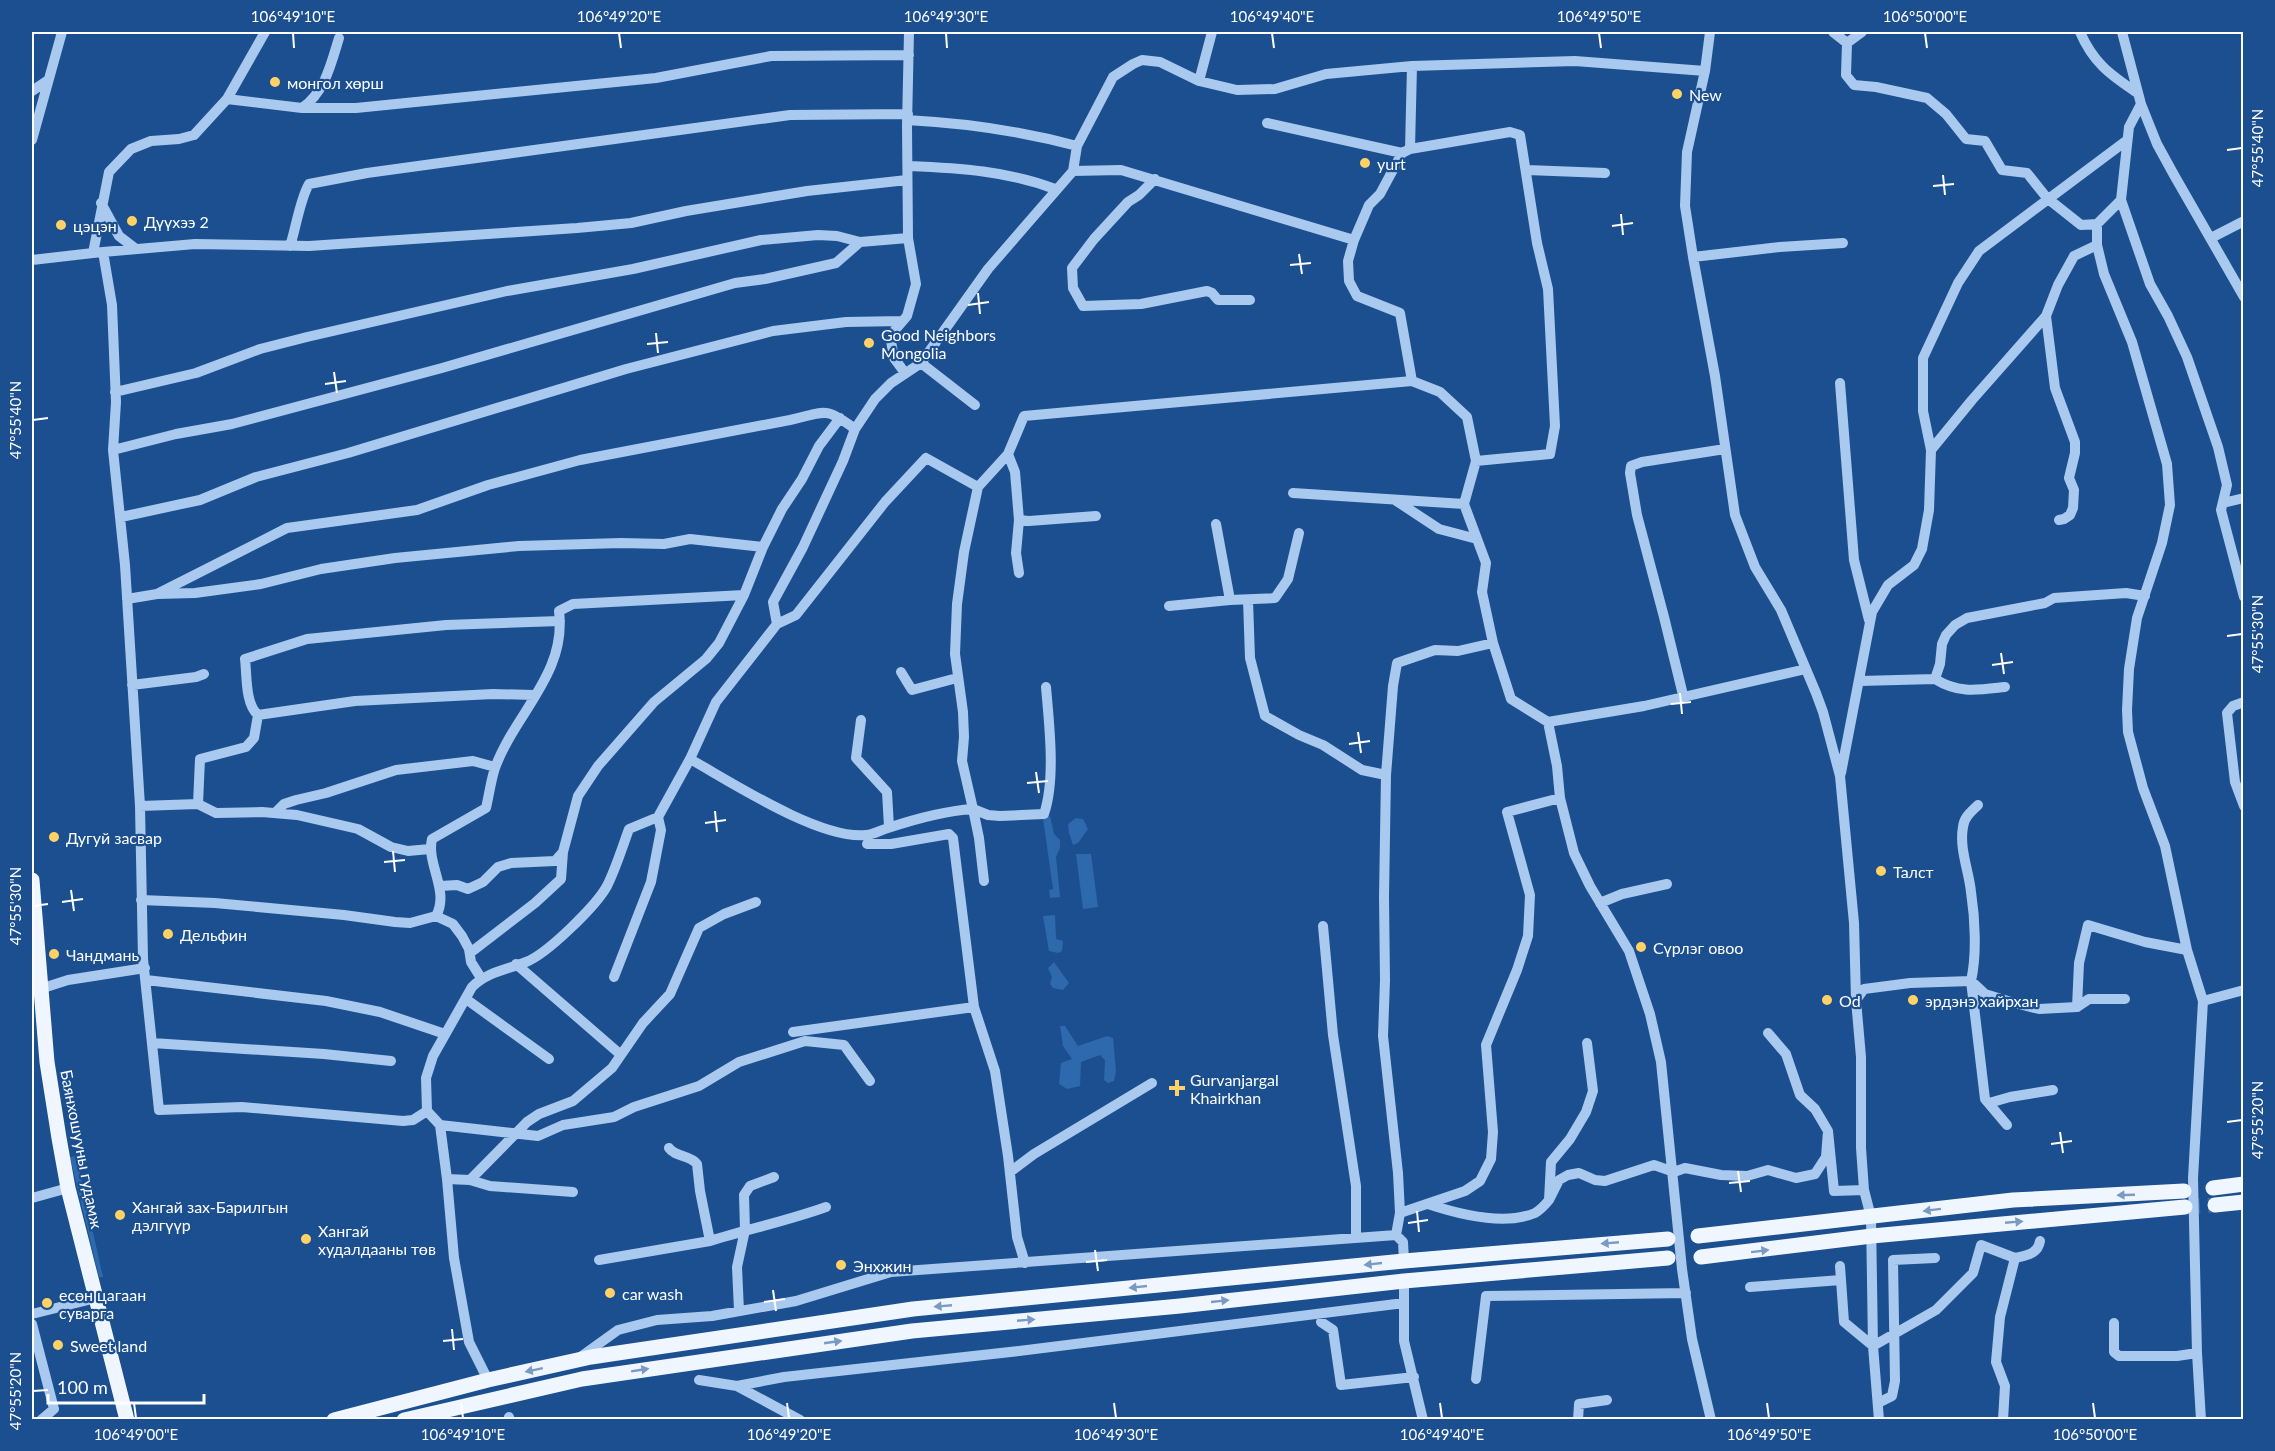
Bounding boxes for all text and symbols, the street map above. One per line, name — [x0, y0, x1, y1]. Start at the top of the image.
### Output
text: 106°49'10"E — [251, 7, 335, 25]
text: 106°49'20"E — [577, 7, 661, 25]
text: 106°49'30"E — [904, 7, 988, 25]
text: 106°49'40"E — [1230, 7, 1314, 25]
text: 106°49'50"E — [1557, 7, 1641, 25]
text: 106°50'00"E — [1883, 7, 1967, 25]
place label: монгол хөрш — [287, 73, 384, 92]
marker: монгол хөрш — [268, 75, 282, 89]
place label: New — [1689, 85, 1722, 104]
marker: New — [1670, 87, 1684, 101]
text: 47°55'40"N — [2248, 109, 2266, 187]
place label: yurt — [1377, 154, 1406, 173]
marker: yurt — [1358, 156, 1372, 170]
place label: Дүүхээ 2 — [144, 212, 209, 231]
marker: Дүүхээ 2 — [125, 214, 139, 228]
place label: цэцэн — [73, 216, 117, 235]
marker: цэцэн — [54, 218, 68, 232]
place label: Good Neighbors Mongolia — [881, 325, 996, 362]
marker: Good Neighbors Mongolia — [862, 336, 876, 350]
text: 47°55'40"N — [6, 381, 24, 459]
text: 47°55'30"N — [2248, 595, 2266, 673]
place label: Дугуй засвар — [66, 828, 162, 847]
marker: Дугуй засвар — [47, 830, 61, 844]
place label: Талст — [1893, 862, 1934, 881]
marker: Талст — [1874, 864, 1888, 878]
text: 47°55'30"N — [6, 867, 24, 945]
place label: Дельфин — [180, 925, 247, 944]
marker: Дельфин — [161, 927, 175, 941]
place label: Сүрлэг овоо — [1653, 938, 1743, 957]
marker: Сүрлэг овоо — [1634, 940, 1648, 954]
place label: Чандмань — [66, 945, 139, 964]
marker: Чандмань — [47, 947, 61, 961]
place label: Od — [1839, 991, 1861, 1010]
place label: эрдэнэ хайрхан — [1925, 991, 2039, 1010]
marker: Od — [1820, 993, 1834, 1007]
marker: эрдэнэ хайрхан — [1906, 993, 1920, 1007]
street label: Баянхошууны гудамж — [57, 1068, 107, 1230]
place label: Gurvanjargal Khairkhan — [1190, 1070, 1279, 1107]
marker: Gurvanjargal Khairkhan — [1168, 1079, 1186, 1097]
text: 47°55'20"N — [2248, 1081, 2266, 1159]
one-way arrow — [2117, 1191, 2136, 1200]
place label: Хангай зах-Барилгын дэлгүүр — [132, 1197, 288, 1234]
one-way arrow — [1922, 1205, 1941, 1215]
marker: Хангай зах-Барилгын дэлгүүр — [113, 1208, 127, 1222]
one-way arrow — [2005, 1217, 2024, 1227]
place label: Хангай худалдааны төв — [318, 1221, 436, 1258]
marker: Хангай худалдааны төв — [299, 1232, 313, 1246]
one-way arrow — [1600, 1238, 1619, 1248]
one-way arrow — [1750, 1246, 1769, 1255]
place label: Энхжин — [853, 1256, 911, 1275]
marker: Энхжин — [834, 1258, 848, 1272]
one-way arrow — [1364, 1259, 1383, 1269]
one-way arrow — [1128, 1282, 1147, 1292]
place label: car wash — [622, 1284, 683, 1303]
place label: есөн цагаан суварга — [59, 1285, 146, 1322]
marker: car wash — [603, 1286, 617, 1300]
marker: есөн цагаан суварга — [40, 1296, 54, 1310]
one-way arrow — [1211, 1296, 1230, 1306]
one-way arrow — [934, 1301, 953, 1311]
one-way arrow — [1017, 1315, 1036, 1325]
place label: Sweet land — [70, 1336, 147, 1355]
marker: Sweet land — [51, 1338, 65, 1352]
one-way arrow — [823, 1338, 842, 1347]
text: 47°55'20"N — [6, 1352, 24, 1430]
one-way arrow — [630, 1365, 649, 1374]
one-way arrow — [524, 1366, 543, 1375]
scale bar — [48, 1367, 204, 1405]
text: 100 m — [57, 1376, 108, 1398]
text: 106°49'00"E — [94, 1425, 178, 1443]
text: 106°49'10"E — [421, 1425, 505, 1443]
text: 106°49'20"E — [747, 1425, 831, 1443]
text: 106°49'30"E — [1074, 1425, 1158, 1443]
text: 106°49'40"E — [1400, 1425, 1484, 1443]
text: 106°49'50"E — [1727, 1425, 1811, 1443]
text: 106°50'00"E — [2053, 1425, 2137, 1443]

